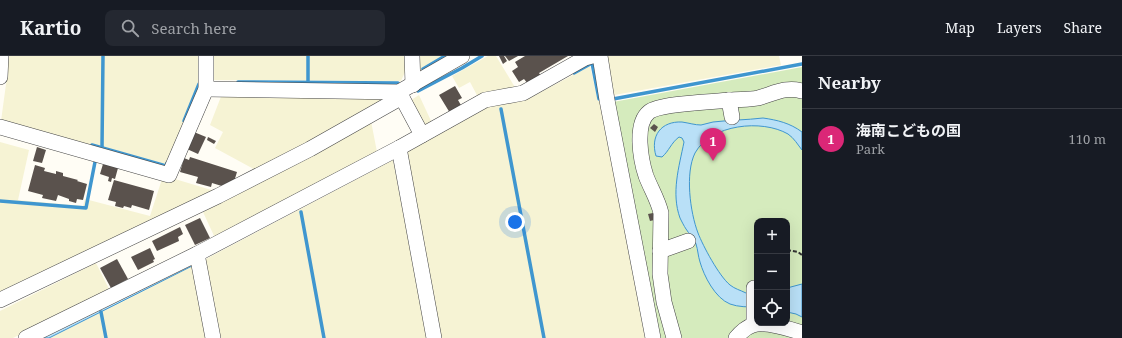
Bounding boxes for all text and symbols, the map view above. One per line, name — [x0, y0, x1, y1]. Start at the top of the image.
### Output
search box — [105, 10, 385, 46]
text: Kartio — [20, 15, 81, 41]
icon: search — [119, 17, 141, 39]
text: Search here — [151, 18, 236, 38]
text: Map — [945, 18, 975, 37]
text: Layers — [997, 18, 1042, 37]
text: Share — [1064, 18, 1102, 37]
text: Nearby — [818, 71, 881, 94]
text: 海南こどもの国 — [856, 120, 961, 140]
pin: 1 — [700, 128, 726, 161]
text: 1 — [827, 130, 835, 148]
text: 110 m — [1069, 130, 1106, 148]
text: Park — [856, 140, 885, 158]
your location — [505, 212, 525, 232]
map controls — [754, 218, 790, 326]
button: + — [754, 218, 790, 254]
button: − — [754, 254, 790, 290]
button: locate — [754, 290, 790, 326]

